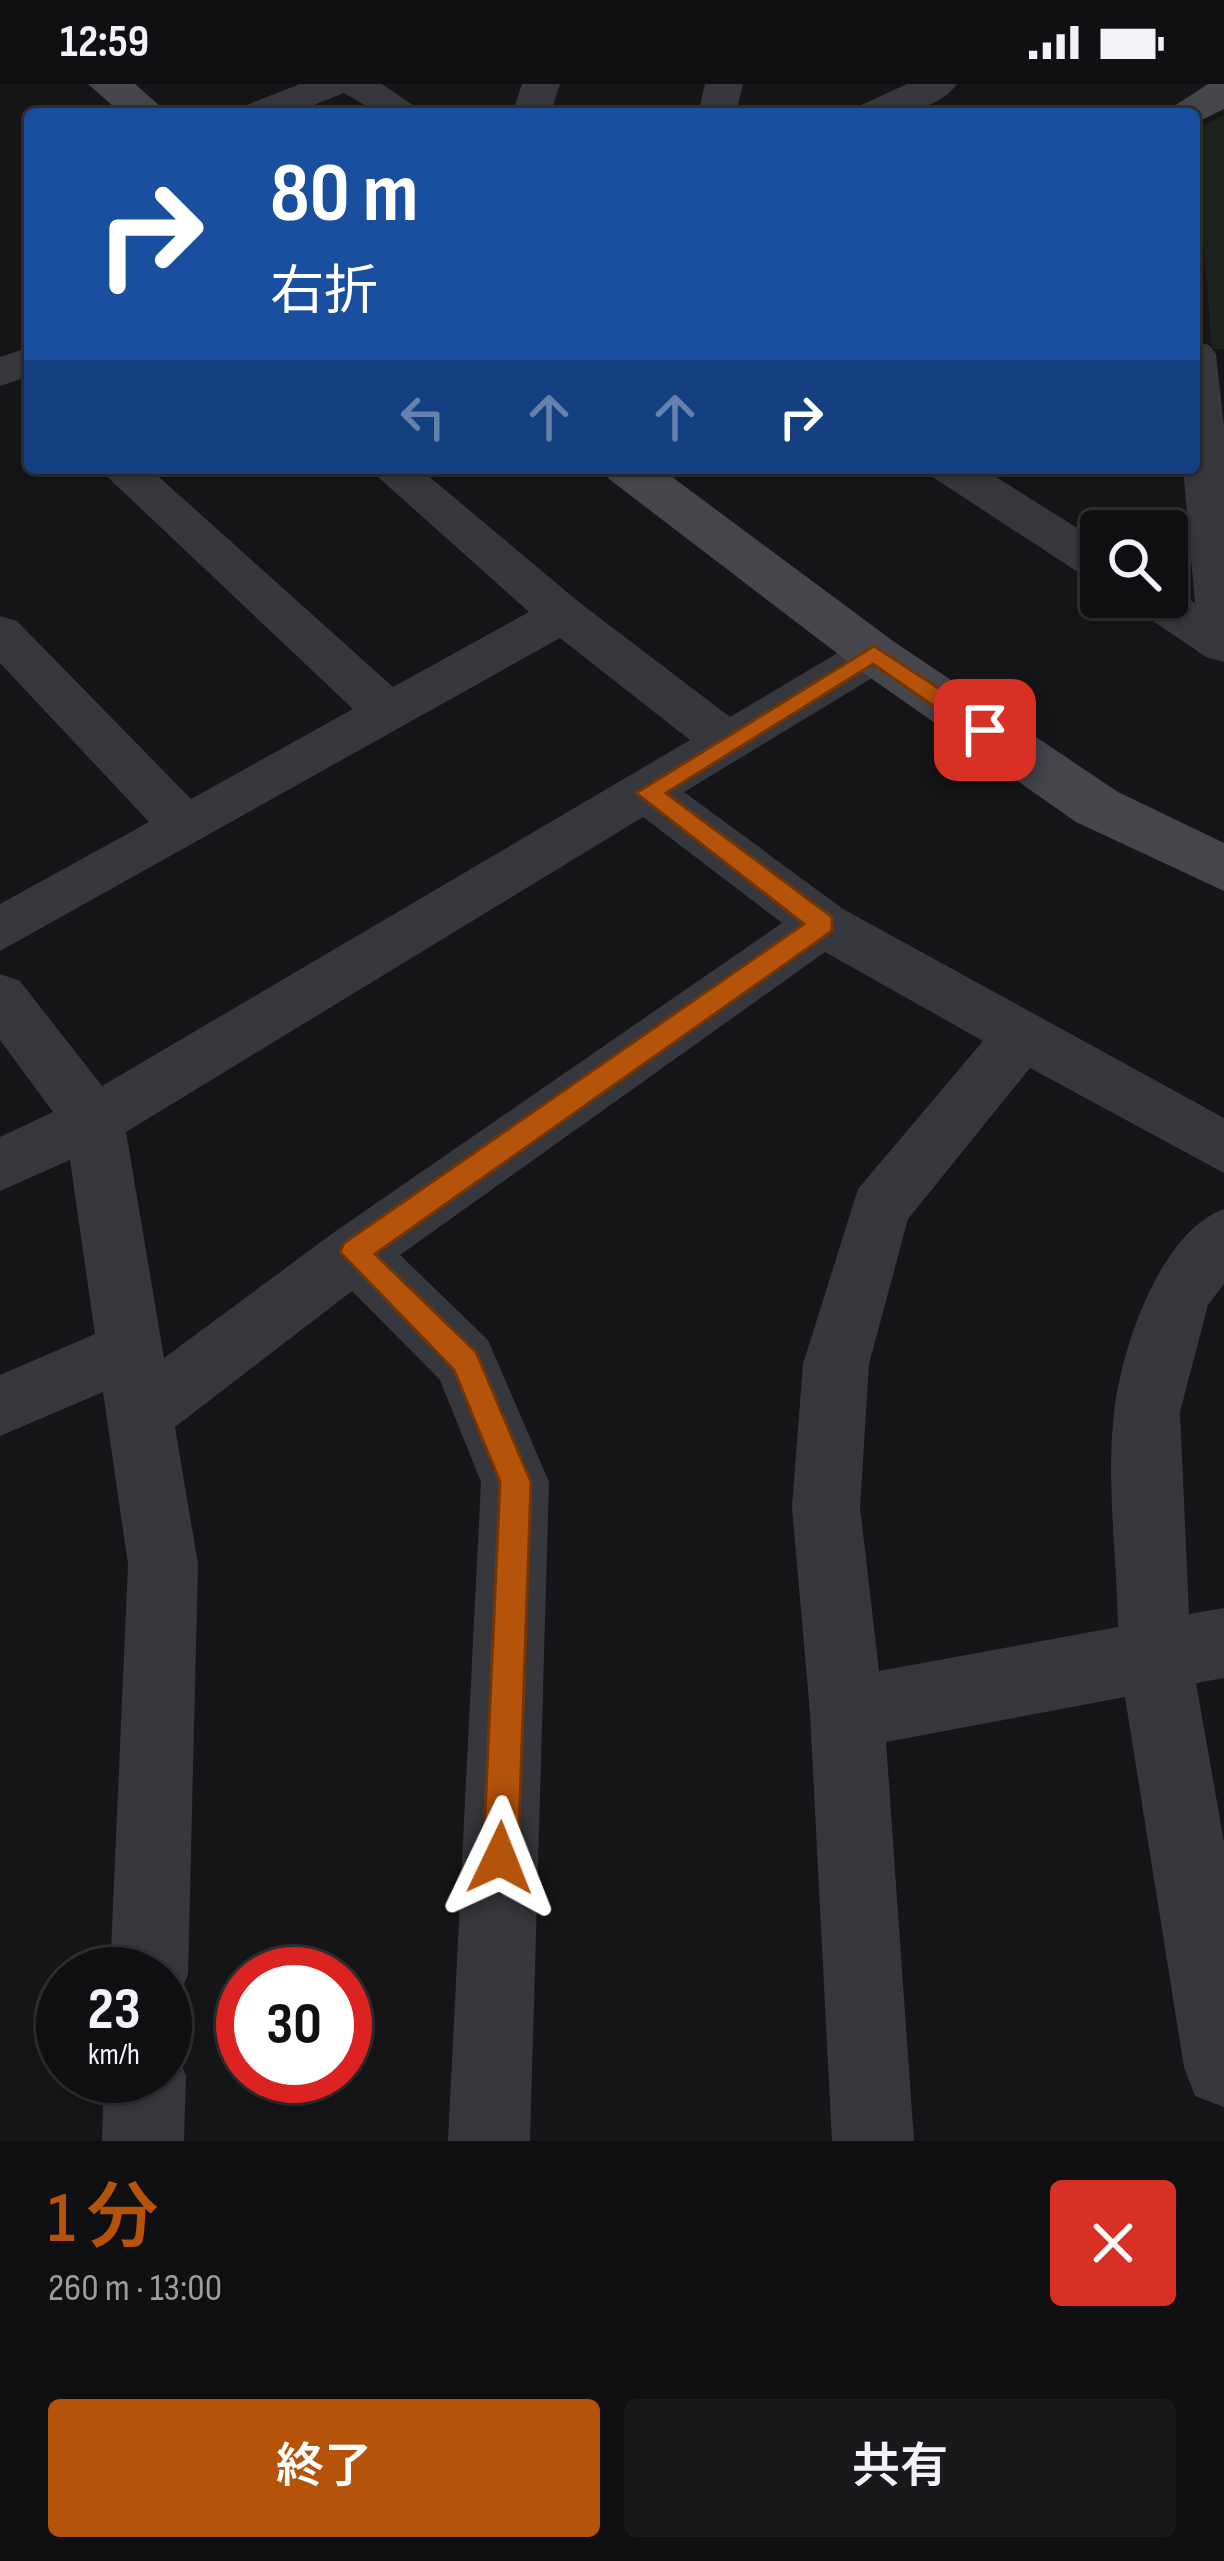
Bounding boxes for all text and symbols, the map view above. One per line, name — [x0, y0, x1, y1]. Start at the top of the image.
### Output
text: 12:59 — [60, 15, 149, 70]
text: 80 m — [270, 144, 418, 245]
icon: right — [72, 156, 228, 312]
text: 右折 — [270, 260, 378, 325]
icon: left — [390, 384, 456, 450]
icon: ahead — [516, 384, 582, 450]
icon: ahead — [642, 384, 708, 450]
icon: right — [768, 384, 834, 450]
map controls — [1080, 510, 1188, 618]
button: search — [1080, 510, 1188, 618]
pin — [934, 679, 1036, 781]
icon: arrive — [952, 697, 1018, 763]
position arrow — [437, 1795, 563, 1921]
speed limit sign: 30 — [216, 1947, 372, 2103]
text: 23 — [87, 1974, 141, 2046]
text: km/h — [88, 2037, 140, 2073]
text: 1 分 — [48, 2176, 158, 2263]
button: close — [1050, 2180, 1176, 2306]
text: 260 m · 13:00 — [48, 2265, 222, 2312]
button: 終了 — [48, 2399, 600, 2537]
button: 共有 — [624, 2399, 1176, 2537]

